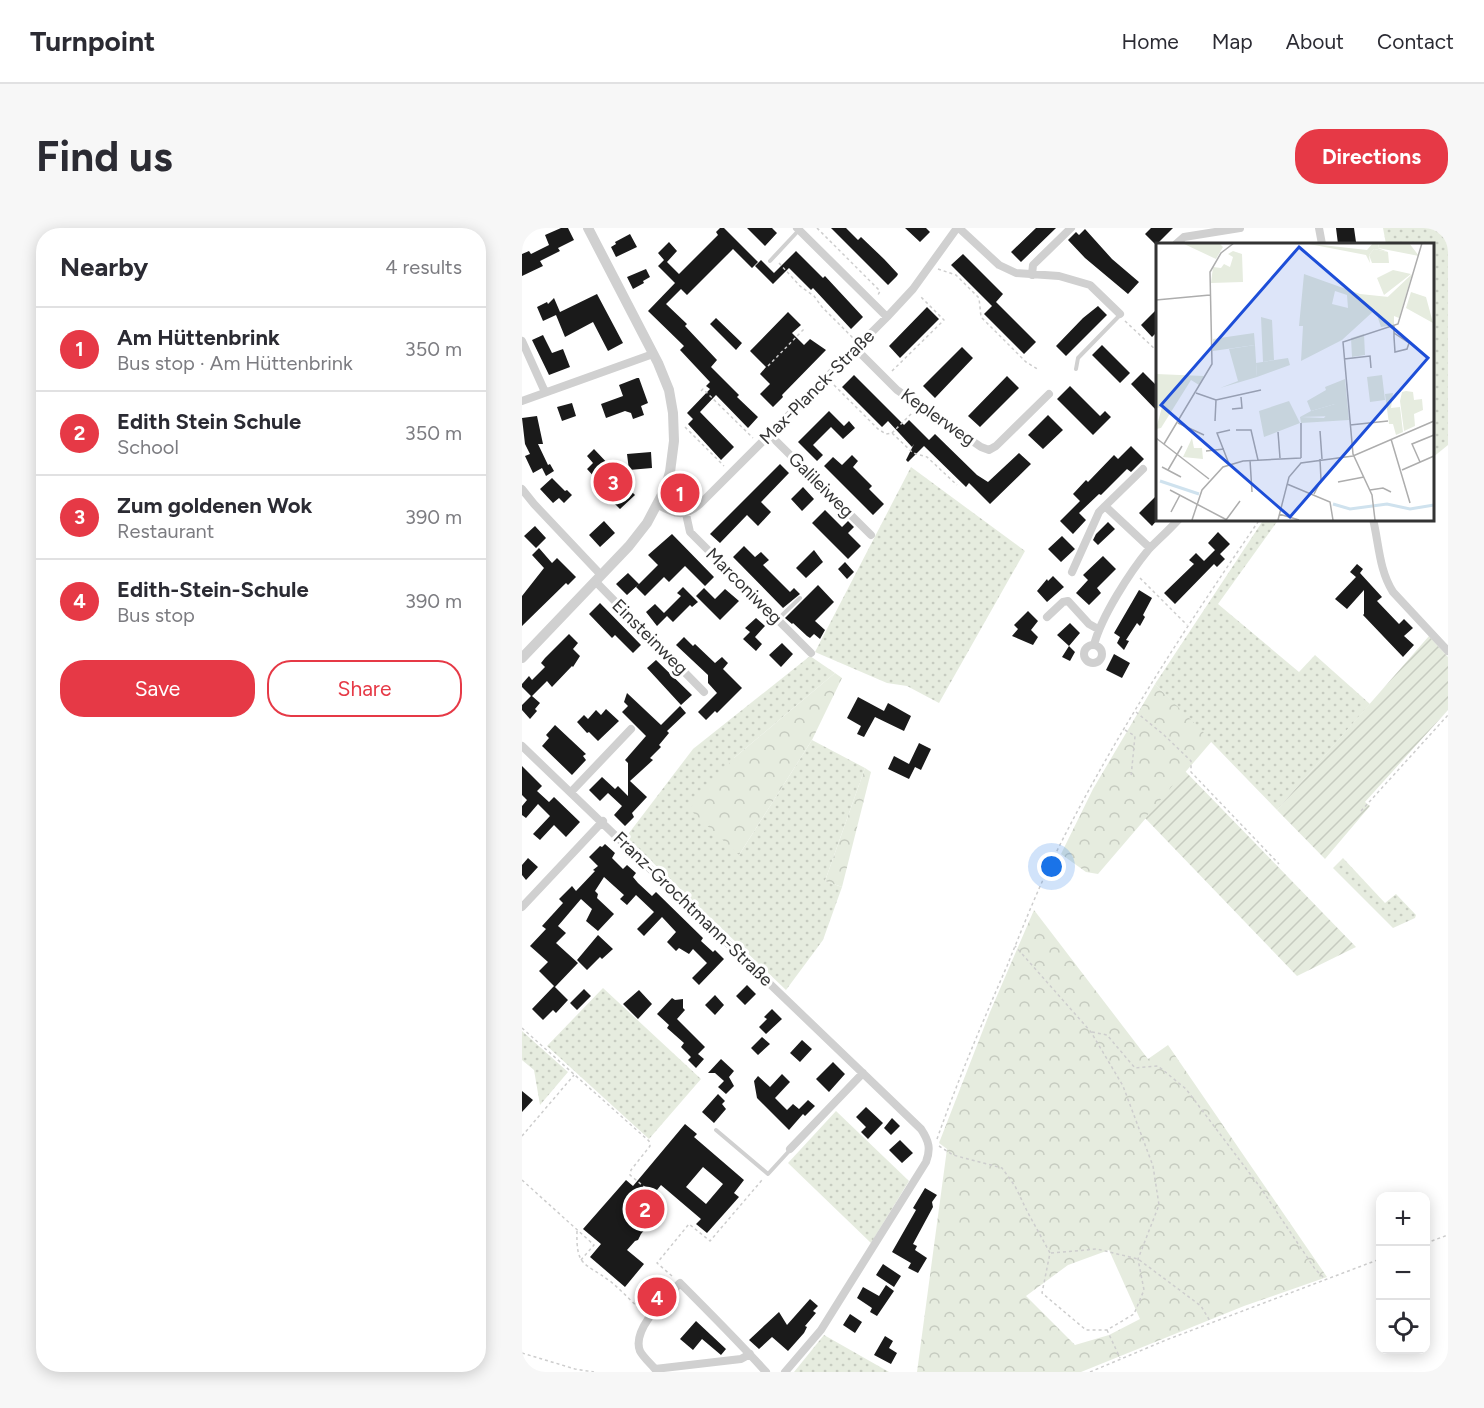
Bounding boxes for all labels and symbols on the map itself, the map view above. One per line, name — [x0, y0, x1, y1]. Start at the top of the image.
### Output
inset map — [1156, 243, 1433, 520]
street label: Max-Planck-Straße — [755, 325, 879, 449]
street label: Keplerweg — [897, 383, 979, 451]
street label: Galileiweg — [784, 448, 858, 522]
pin: 3 — [594, 460, 632, 504]
pin: 1 — [660, 470, 700, 516]
street label: Marconiweg — [701, 543, 787, 629]
street label: Einsteinweg — [607, 594, 693, 680]
street label: Franz-Grochtmann-Straße — [609, 827, 777, 991]
your location — [1037, 852, 1066, 881]
pin: 2 — [626, 1186, 664, 1232]
pin: 4 — [638, 1274, 676, 1320]

